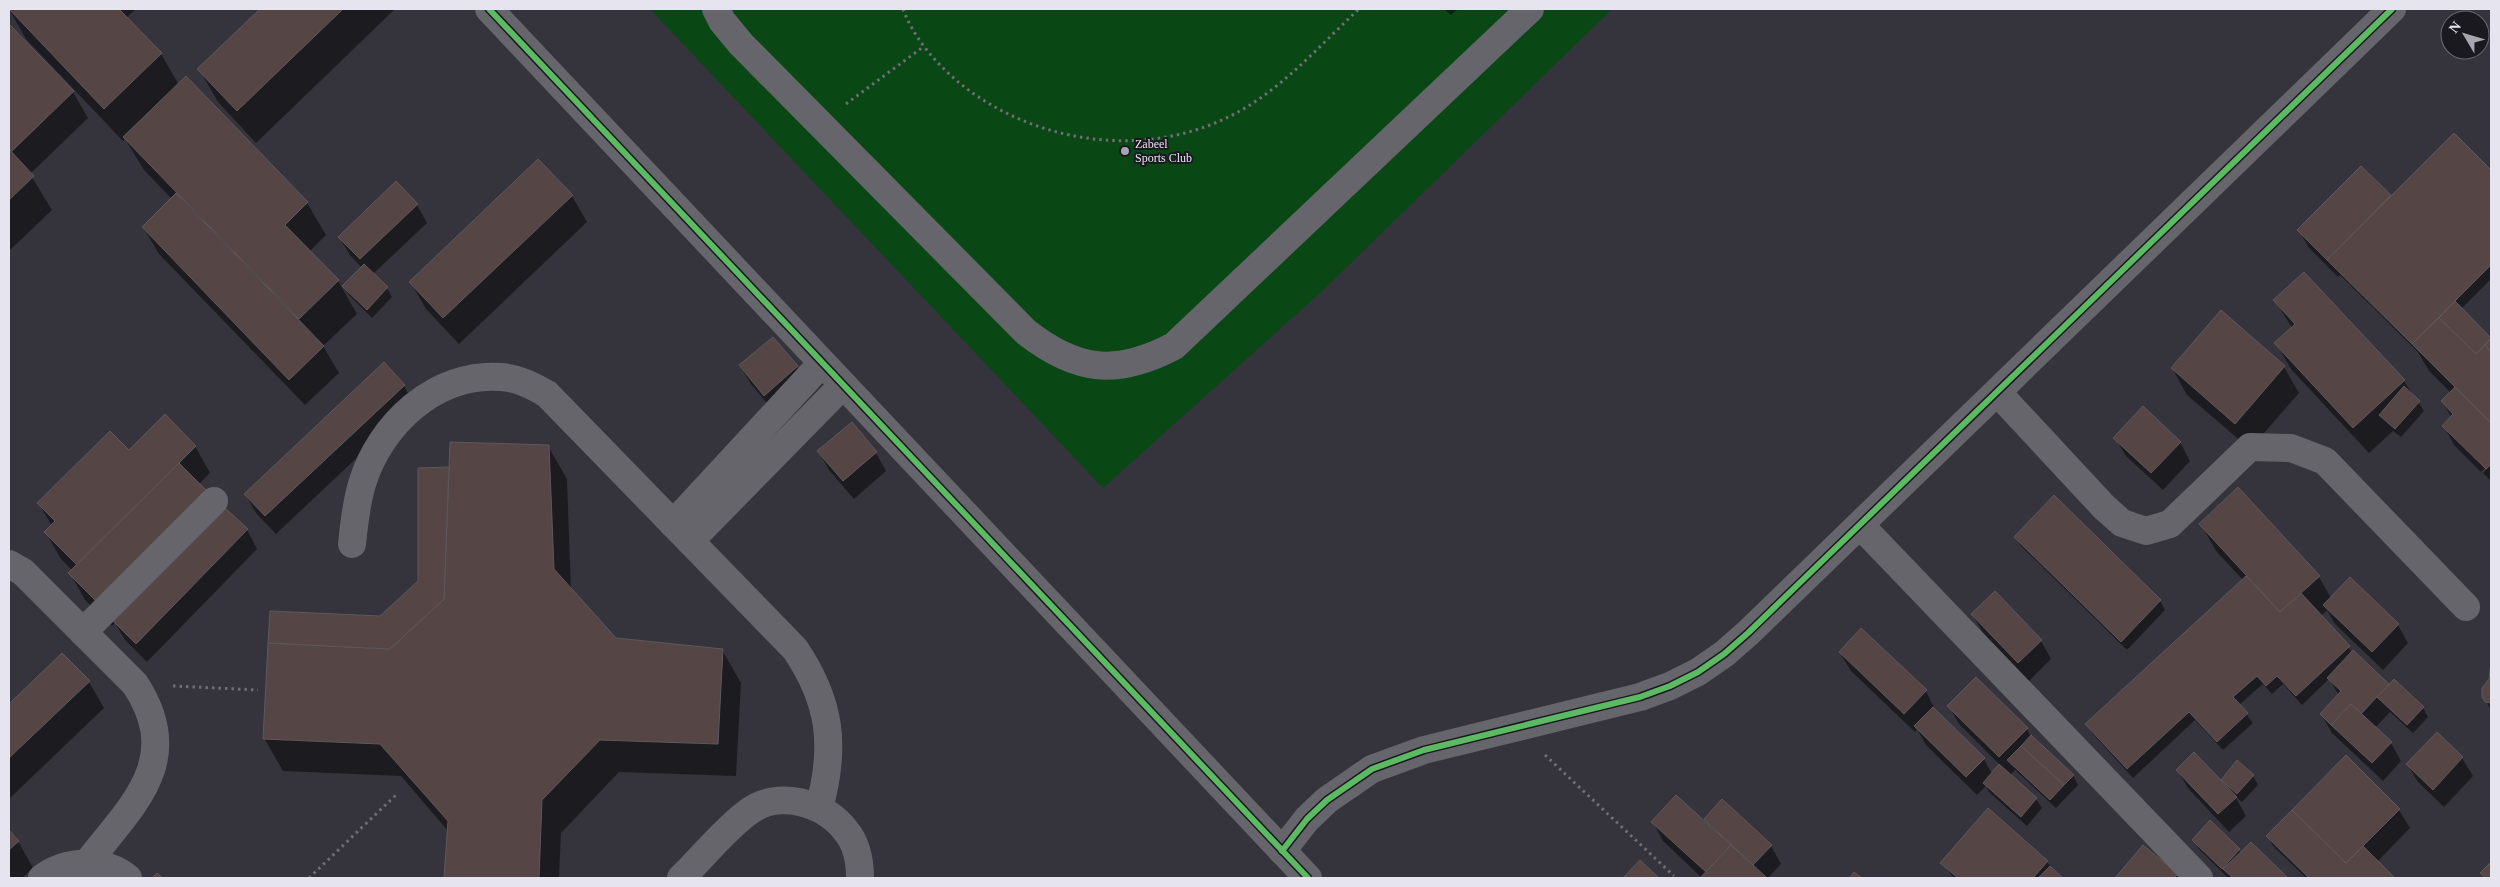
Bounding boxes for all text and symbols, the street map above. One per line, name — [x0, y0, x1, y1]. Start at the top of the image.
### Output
north arrow — [2440, 10, 2490, 60]
text: N — [2446, 19, 2464, 36]
place label: Zabeel Sports Club — [1135, 137, 1192, 165]
marker: Zabeel Sports Club — [1119, 145, 1131, 157]

